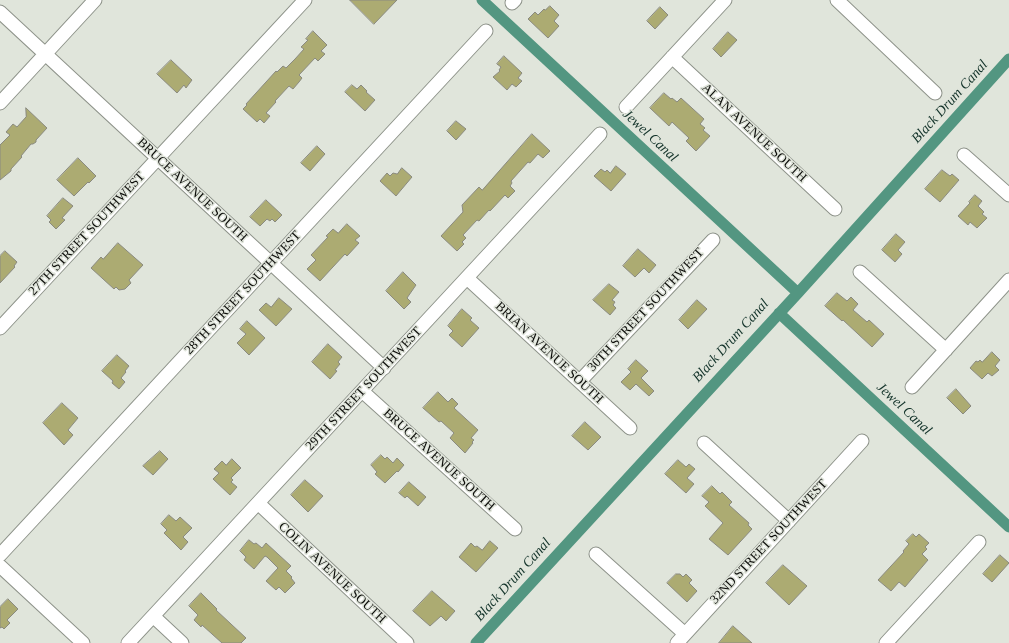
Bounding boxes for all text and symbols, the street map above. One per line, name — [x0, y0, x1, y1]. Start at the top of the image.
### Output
water label: Black Drum Canal — [908, 57, 992, 147]
street label: ALAN AVENUE SOUTH — [698, 80, 810, 186]
water label: Jewel Canal — [619, 106, 681, 166]
street label: BRUCE AVENUE SOUTH — [134, 135, 250, 245]
street label: 27TH STREET SOUTHWEST — [26, 169, 148, 299]
street label: 28TH STREET SOUTHWEST — [182, 228, 304, 358]
street label: 30TH STREET SOUTHWEST — [585, 245, 707, 375]
water label: Black Drum Canal — [689, 296, 773, 386]
street label: BRIAN AVENUE SOUTH — [492, 299, 606, 407]
street label: 29TH STREET SOUTHWEST — [303, 324, 425, 454]
water label: Jewel Canal — [873, 379, 935, 439]
street label: BRUCE AVENUE SOUTH — [380, 406, 498, 514]
street label: 32ND STREET SOUTHWEST — [707, 476, 831, 608]
street label: COLIN AVENUE SOUTH — [275, 519, 389, 627]
water label: Black Drum Canal — [471, 535, 555, 625]

